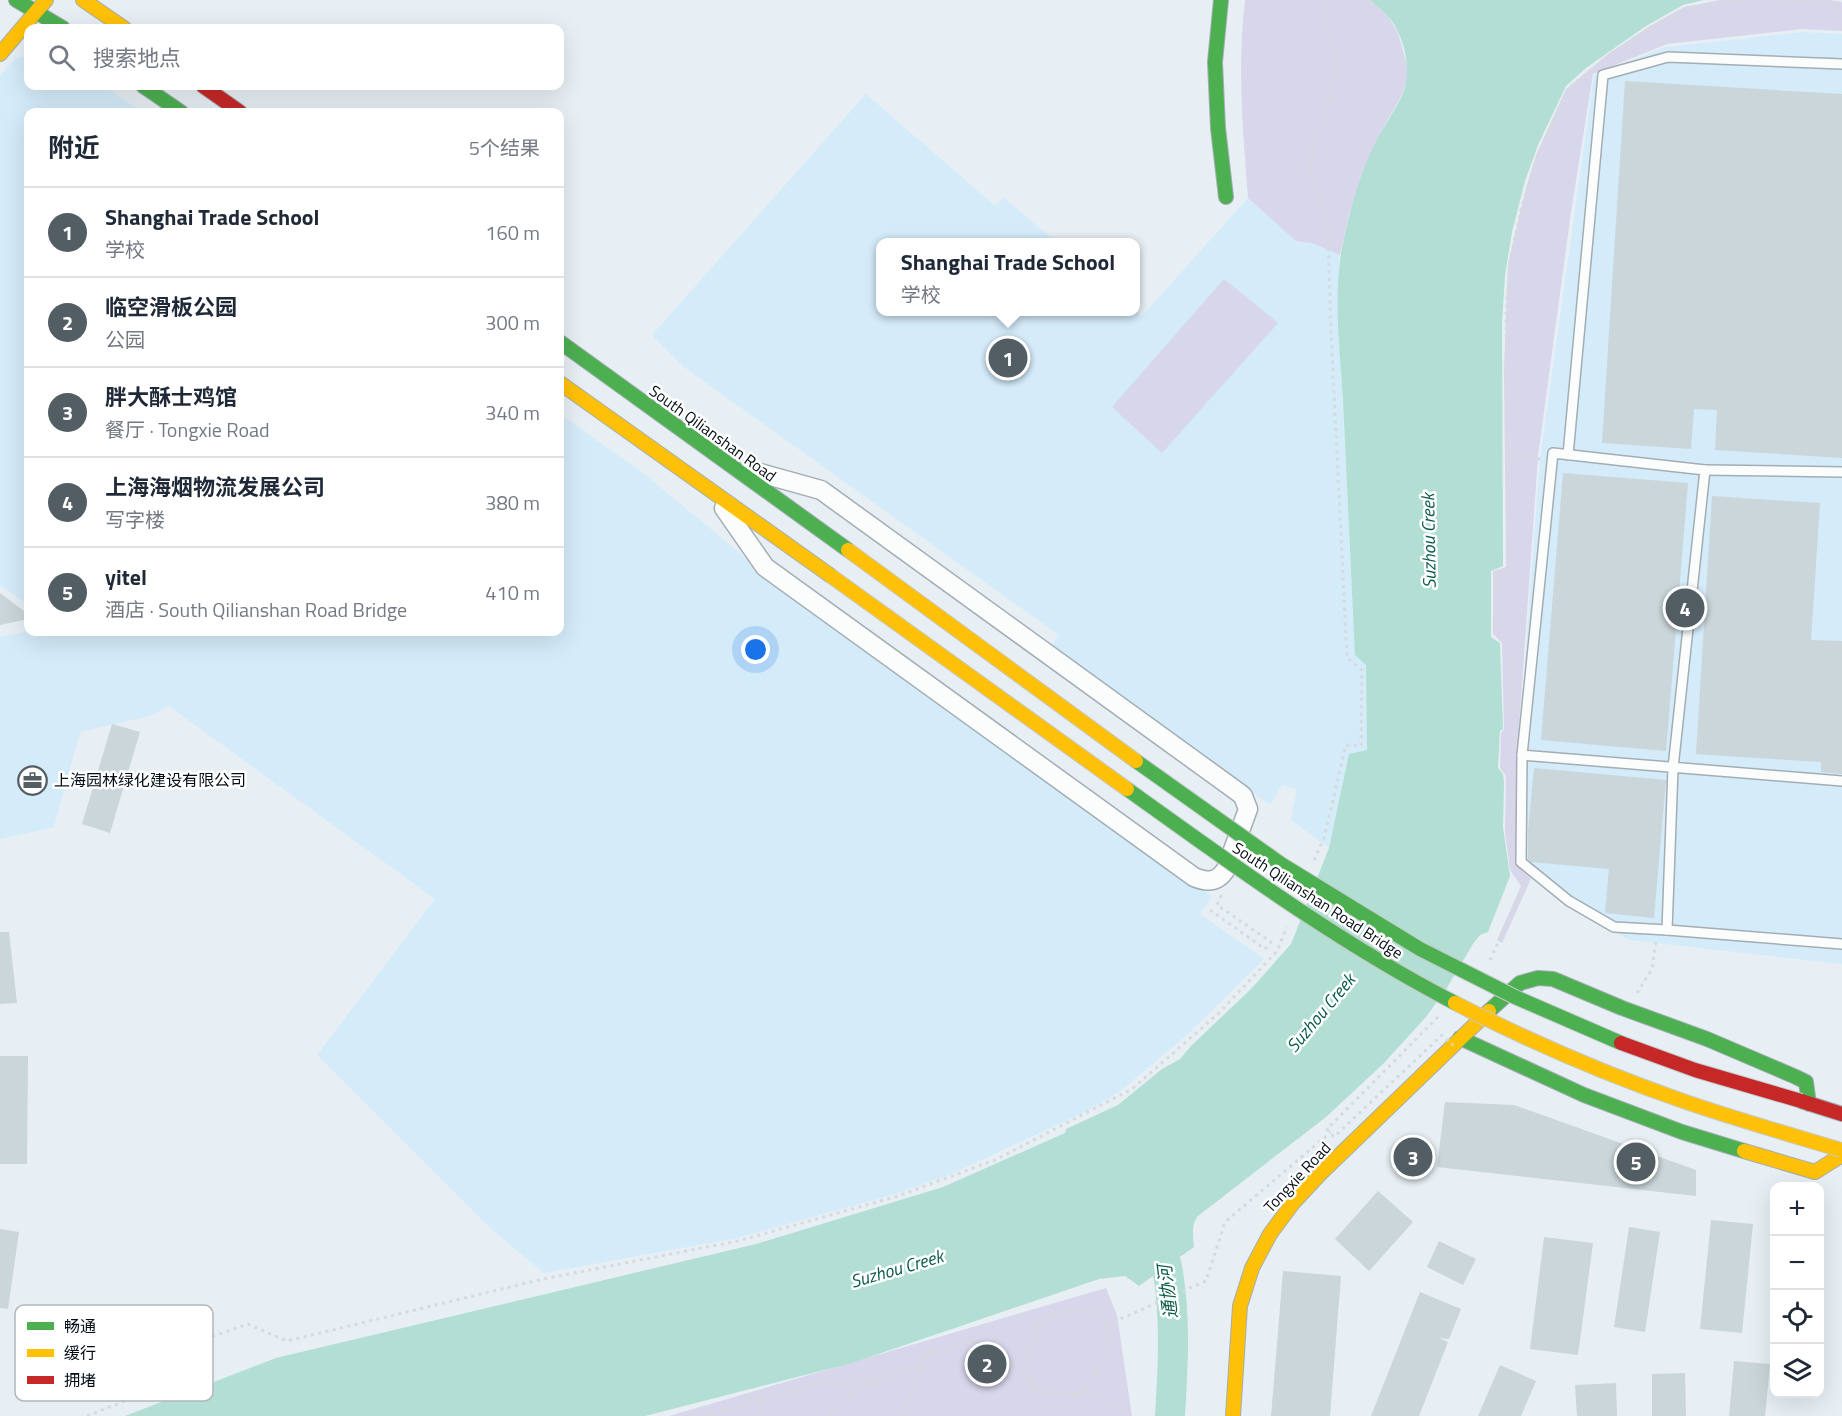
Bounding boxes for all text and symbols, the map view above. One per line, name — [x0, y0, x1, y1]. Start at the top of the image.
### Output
search box — [24, 24, 564, 90]
icon: search — [45, 41, 78, 74]
text: 搜索地点 — [93, 41, 181, 75]
text: 附近 — [48, 128, 100, 167]
text: 5个结果 — [469, 132, 540, 163]
text: Shanghai Trade School — [105, 200, 320, 234]
text: 1 — [62, 217, 73, 248]
text: 160 m — [485, 217, 540, 248]
text: 学校 — [105, 234, 145, 265]
popup — [876, 238, 1140, 316]
text: Shanghai Trade School — [901, 245, 1115, 279]
text: 学校 — [901, 279, 941, 310]
text: 临空滑板公园 — [105, 290, 237, 324]
text: 2 — [62, 307, 73, 338]
text: 300 m — [485, 307, 540, 338]
text: 公园 — [105, 324, 145, 355]
pin: 1 — [988, 336, 1028, 380]
street label: South Qilianshan Road — [644, 379, 782, 487]
text: 胖大酥士鸡馆 — [105, 380, 237, 414]
text: 3 — [62, 397, 73, 428]
text: 340 m — [485, 397, 540, 428]
text: 餐厅 · Tongxie Road — [105, 414, 270, 445]
text: 上海海烟物流发展公司 — [105, 470, 325, 504]
text: 4 — [62, 487, 73, 518]
text: 380 m — [485, 487, 540, 518]
water label: Suzhou Creek — [1414, 491, 1443, 589]
text: 写字楼 — [105, 504, 165, 535]
text: yitel — [105, 560, 147, 594]
text: 5 — [62, 577, 73, 608]
text: 410 m — [485, 577, 540, 608]
pin: 4 — [1666, 586, 1704, 630]
text: 酒店 · South Qilianshan Road Bridge — [105, 594, 407, 625]
your location — [741, 635, 770, 664]
office icon: 上海园林绿化建设有限公司 — [17, 764, 49, 796]
place label: 上海园林绿化建设有限公司 — [54, 768, 246, 792]
street label: South Qilianshan Road Bridge — [1228, 836, 1408, 964]
water label: Suzhou Creek — [1280, 966, 1363, 1058]
pin: 3 — [1394, 1134, 1432, 1180]
street label: Tongxie Road — [1258, 1136, 1336, 1218]
pin: 5 — [1616, 1140, 1656, 1184]
map controls — [1770, 1182, 1824, 1398]
button: + — [1770, 1182, 1824, 1236]
button: − — [1770, 1236, 1824, 1290]
water label: Suzhou Creek — [847, 1242, 948, 1295]
water label: 通协河 — [1150, 1261, 1184, 1321]
button: locate — [1770, 1290, 1824, 1344]
legend — [15, 1305, 213, 1401]
text: 畅通 — [64, 1314, 96, 1338]
text: 缓行 — [64, 1341, 96, 1365]
pin: 2 — [968, 1342, 1006, 1386]
button: layers — [1770, 1344, 1824, 1398]
text: 拥堵 — [64, 1368, 96, 1392]

